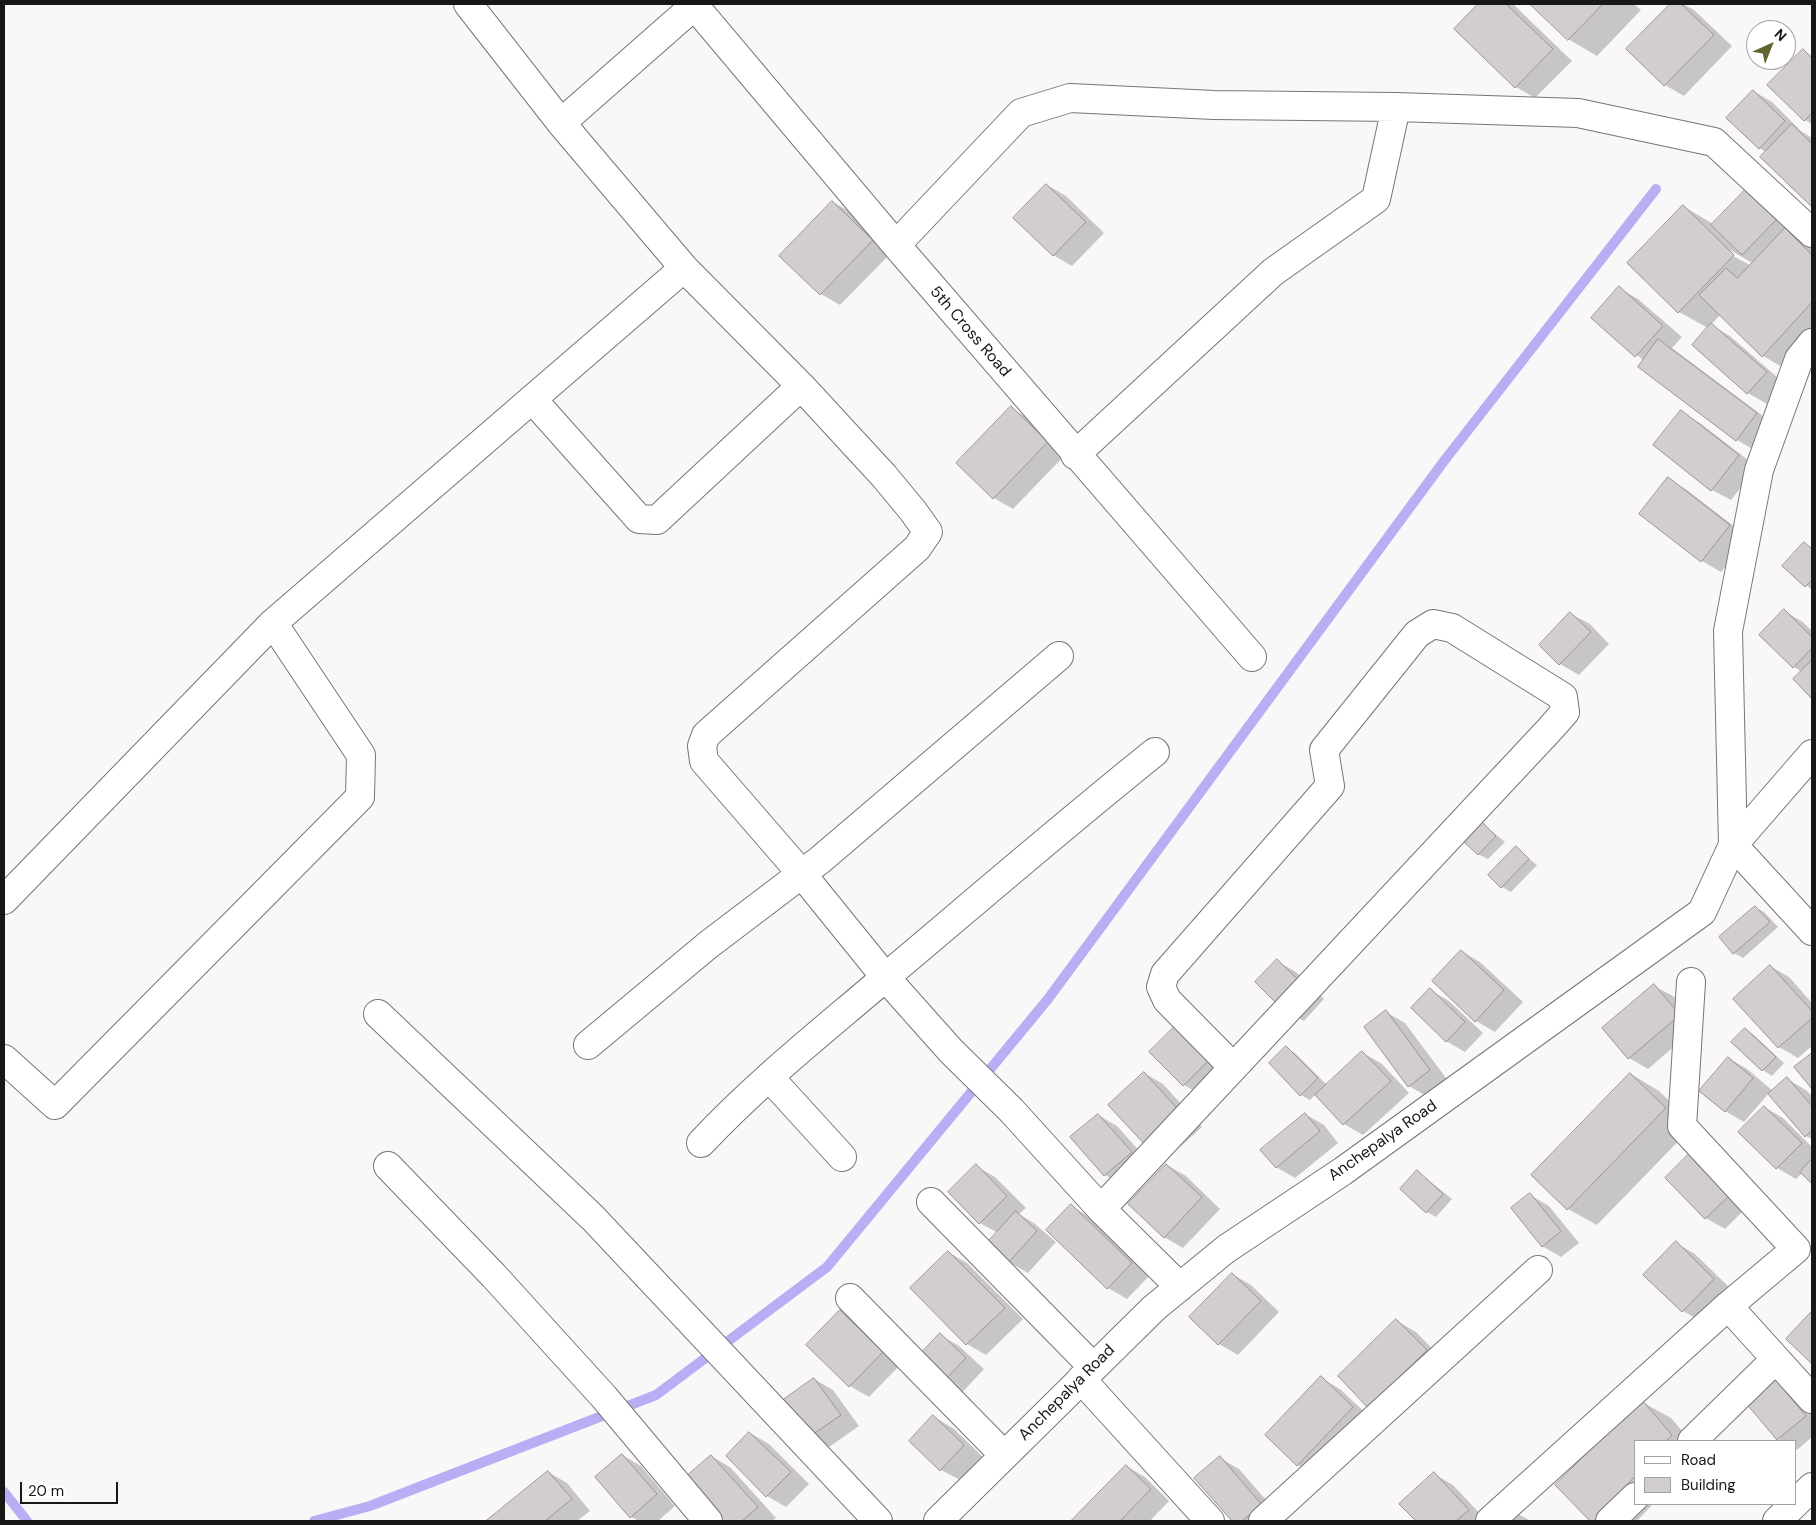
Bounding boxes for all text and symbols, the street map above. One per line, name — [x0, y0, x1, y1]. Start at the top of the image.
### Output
north arrow — [1746, 20, 1796, 70]
text: N — [1771, 25, 1791, 45]
street label: 5th Cross Road — [925, 283, 1015, 381]
street label: Anchepalya Road — [1325, 1096, 1441, 1186]
street label: Anchepalya Road — [1015, 1341, 1119, 1445]
legend — [1634, 1440, 1796, 1505]
text: Road — [1681, 1450, 1716, 1470]
scale bar — [22, 1472, 120, 1504]
text: Building — [1681, 1475, 1736, 1495]
text: 20 m — [28, 1481, 64, 1501]

